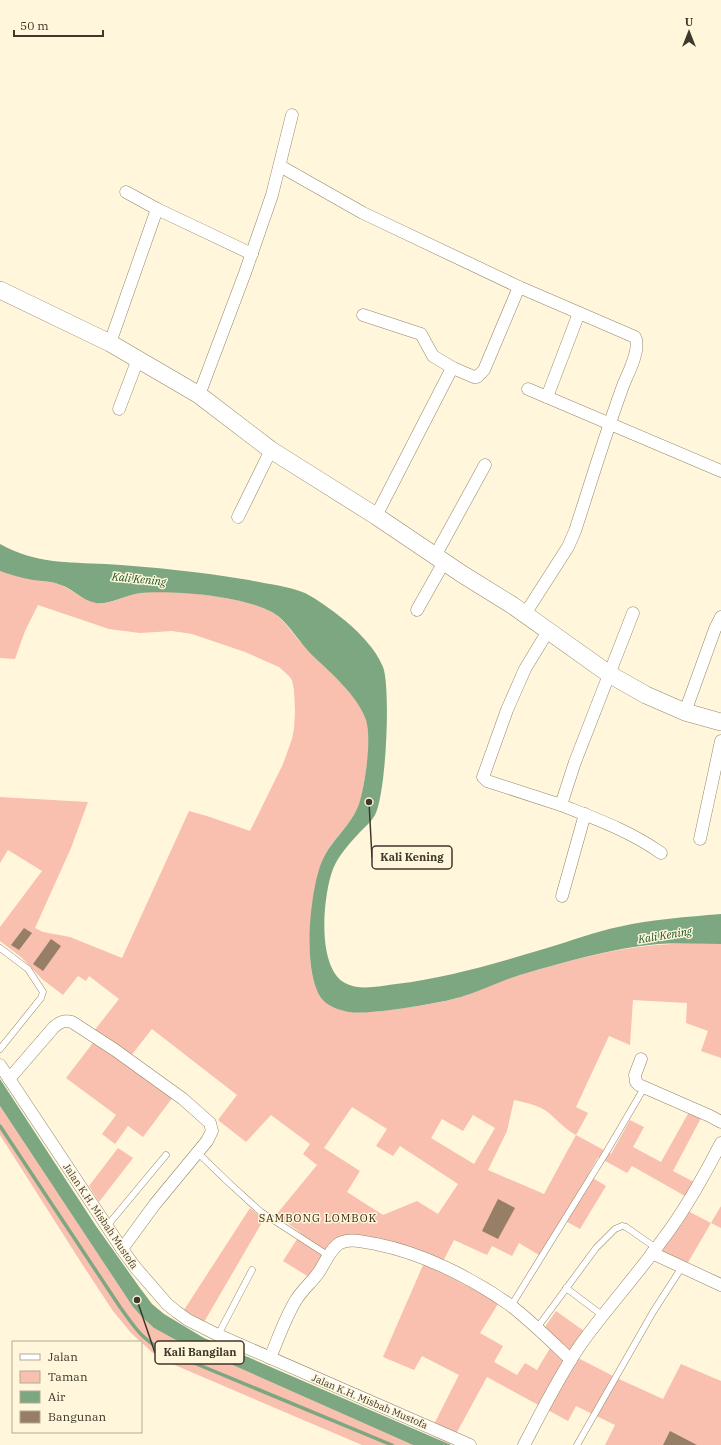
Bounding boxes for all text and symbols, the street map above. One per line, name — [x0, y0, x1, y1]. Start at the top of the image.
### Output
scale bar — [14, 12, 103, 38]
north arrow — [669, 12, 709, 52]
text: U — [685, 15, 694, 29]
text: 50 m — [20, 18, 49, 33]
water label: Kali Kening — [110, 569, 168, 589]
callout: Kali Kening — [372, 846, 452, 869]
text: Kali Kening — [380, 850, 444, 864]
water label: Kali Kening — [636, 924, 694, 946]
street label: Jalan K.H. Misbah Mustofa — [60, 1161, 141, 1272]
district label: SAMBONG LOMBOK — [259, 1211, 377, 1225]
legend — [12, 1341, 142, 1433]
callout: Kali Bangilan — [155, 1341, 244, 1364]
text: Kali Bangilan — [163, 1345, 237, 1359]
text: Jalan — [48, 1349, 78, 1364]
text: Taman — [48, 1369, 88, 1384]
street label: Jalan K.H. Misbah Mustofa — [310, 1371, 430, 1432]
text: Air — [48, 1389, 66, 1404]
text: Bangunan — [48, 1409, 106, 1424]

